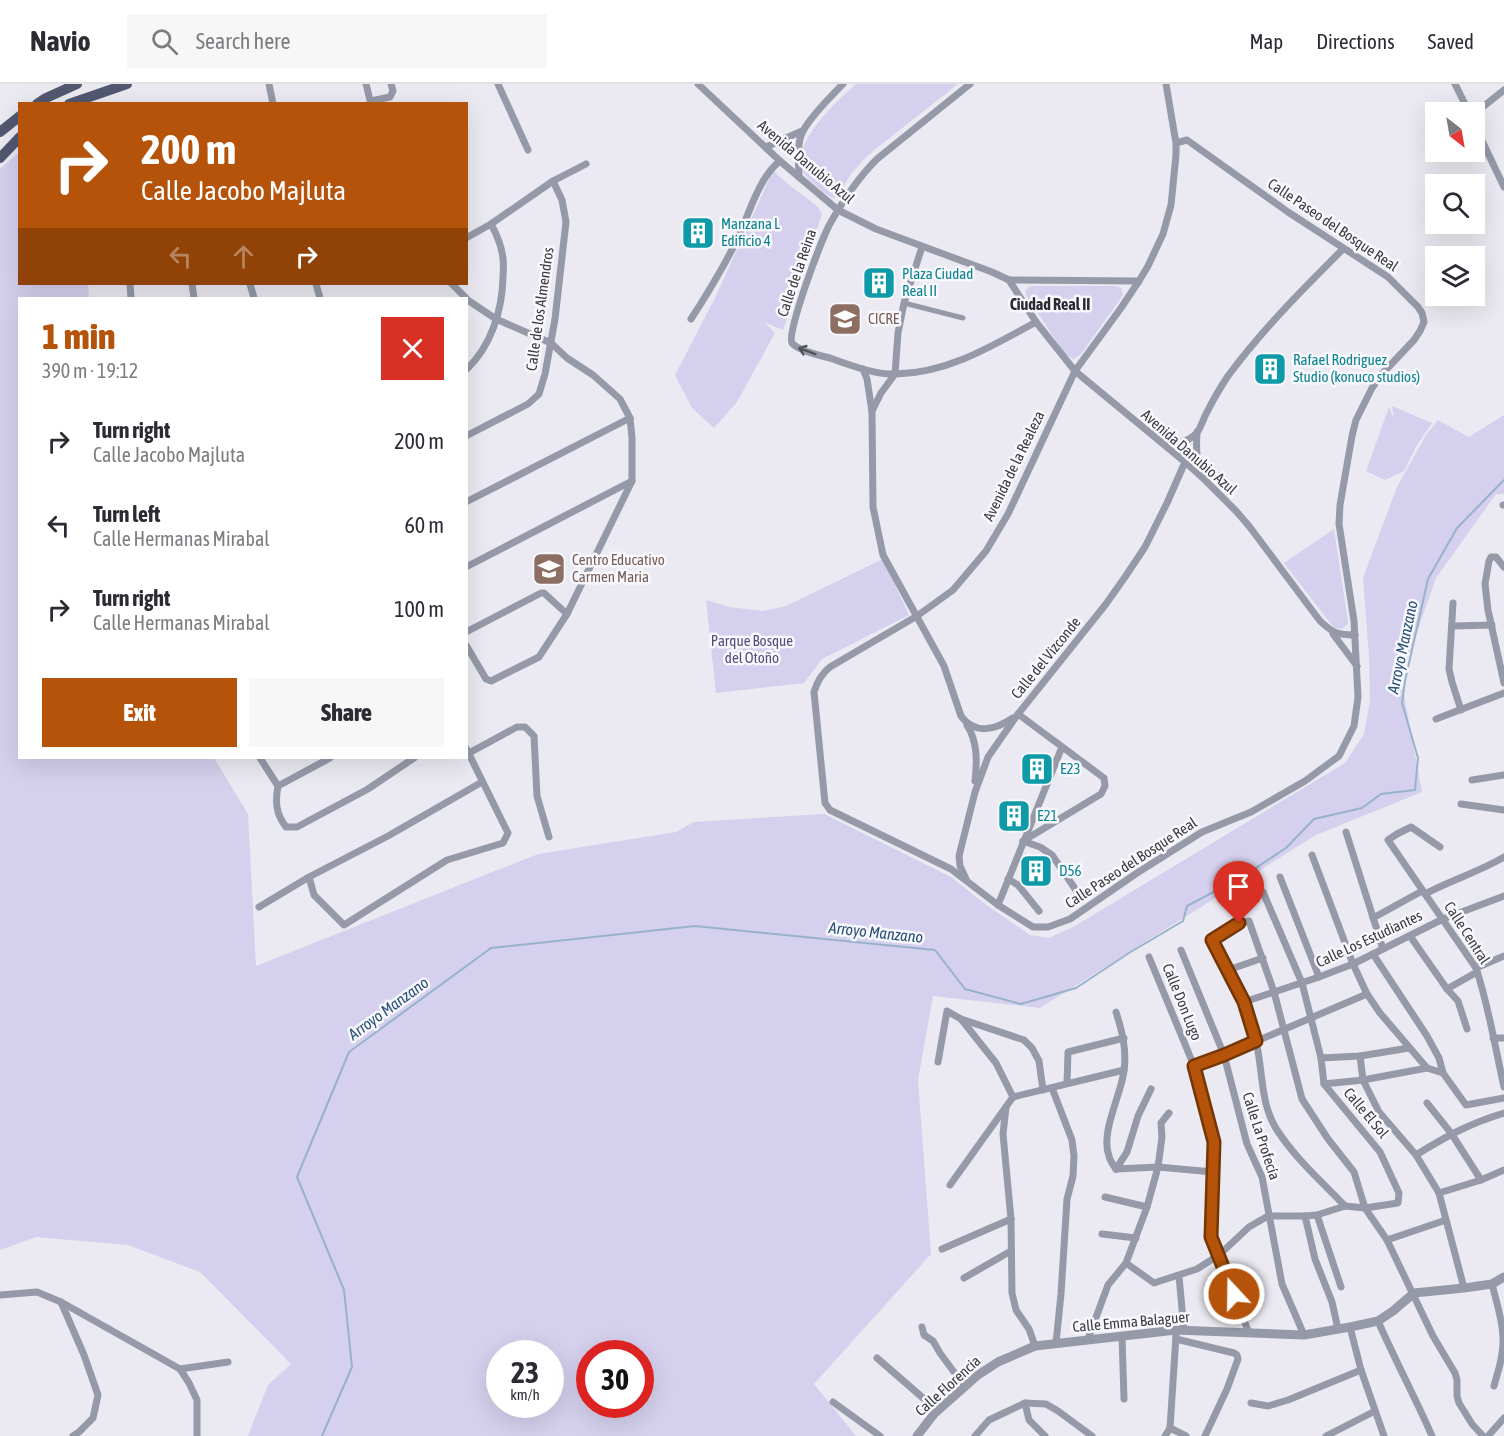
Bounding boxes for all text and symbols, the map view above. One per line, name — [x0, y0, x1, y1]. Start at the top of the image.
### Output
search box — [127, 14, 547, 68]
text: Navio — [30, 25, 91, 57]
icon: search — [148, 25, 181, 58]
text: Search here — [196, 28, 291, 54]
text: Map — [1249, 29, 1283, 53]
text: Directions — [1316, 29, 1395, 53]
text: Saved — [1428, 29, 1474, 53]
north arrow — [1425, 102, 1485, 162]
map controls — [1425, 102, 1485, 306]
street label: Avenida Danubio Azul — [755, 116, 858, 207]
text: 200 m — [141, 125, 236, 173]
icon: right — [42, 126, 120, 204]
button: search — [1425, 174, 1485, 234]
text: Calle Jacobo Majluta — [141, 175, 346, 206]
street label: Calle Paseo del Bosque Real — [1265, 175, 1402, 275]
building icon: Manzana L Edificio 4 — [680, 215, 716, 251]
place label: Manzana L Edificio 4 — [721, 215, 780, 249]
street label: Calle de la Reina — [774, 227, 819, 319]
icon: left — [164, 240, 197, 273]
icon: ahead — [227, 240, 260, 273]
icon: right — [290, 240, 323, 273]
street label: Calle de los Almendros — [522, 246, 557, 372]
button: layers — [1425, 246, 1485, 306]
building icon: Plaza Ciudad Real II — [861, 265, 897, 301]
place label: Plaza Ciudad Real II — [902, 265, 973, 299]
district label: Ciudad Real II — [1010, 295, 1090, 313]
school or university icon: CICRE — [827, 301, 863, 337]
place label: CICRE — [868, 310, 900, 327]
text: 1 min — [42, 315, 116, 357]
button: close — [381, 317, 444, 380]
one-way arrow — [798, 344, 817, 355]
building icon: Rafael Rodriguez Studio (konuco studios) — [1252, 351, 1288, 387]
place label: Rafael Rodriguez Studio (konuco studios) — [1293, 351, 1420, 385]
text: 390 m · 19:12 — [42, 359, 138, 382]
street label: Avenida Danubio Azul — [1138, 406, 1240, 498]
street label: Avenida de la Realeza — [980, 408, 1048, 524]
text: Turn right — [93, 417, 170, 443]
icon: right — [42, 425, 75, 458]
text: 200 m — [394, 428, 444, 454]
text: Calle Jacobo Majluta — [93, 443, 245, 466]
text: Turn left — [93, 501, 160, 527]
icon: left — [42, 509, 75, 542]
text: 60 m — [404, 512, 444, 538]
text: Calle Hermanas Mirabal — [93, 527, 270, 550]
school or university icon: Centro Educativo Carmen Maria — [531, 551, 567, 587]
place label: Centro Educativo Carmen Maria — [572, 551, 665, 585]
text: Turn right — [93, 585, 170, 611]
icon: right — [42, 593, 75, 626]
text: 100 m — [394, 596, 444, 622]
water label: Arroyo Manzano — [1383, 599, 1422, 696]
text: Calle Hermanas Mirabal — [93, 611, 270, 634]
street label: Calle del Vizconde — [1007, 613, 1084, 702]
park label: Parque Bosque del Otoño — [711, 632, 793, 666]
button: Exit — [42, 678, 237, 747]
button: Share — [249, 678, 444, 747]
building icon: E23 — [1019, 751, 1055, 787]
place label: E23 — [1060, 760, 1081, 777]
building icon: E21 — [996, 798, 1032, 834]
place label: E21 — [1037, 807, 1058, 824]
street label: Calle Paseo del Bosque Real — [1062, 814, 1200, 911]
building icon: D56 — [1018, 853, 1054, 889]
pin — [1213, 861, 1264, 923]
place label: D56 — [1059, 862, 1082, 879]
icon: arrive — [1222, 870, 1255, 903]
street label: Calle Central — [1441, 898, 1494, 967]
street label: Calle Los Estudiantes — [1313, 907, 1424, 971]
water label: Arroyo Manzano — [827, 918, 924, 947]
street label: Calle Don Lugo — [1159, 961, 1206, 1043]
water label: Arroyo Manzano — [344, 973, 432, 1044]
street label: Calle El Sol — [1341, 1084, 1392, 1141]
street label: Calle La Profecía — [1239, 1090, 1284, 1182]
position arrow — [1202, 1262, 1266, 1326]
street label: Calle Emma Balaguer — [1072, 1308, 1191, 1335]
speed limit sign: 30 — [576, 1340, 654, 1418]
street label: Calle Florencia — [912, 1352, 984, 1419]
text: 23 — [511, 1355, 539, 1389]
text: km/h — [510, 1386, 540, 1403]

